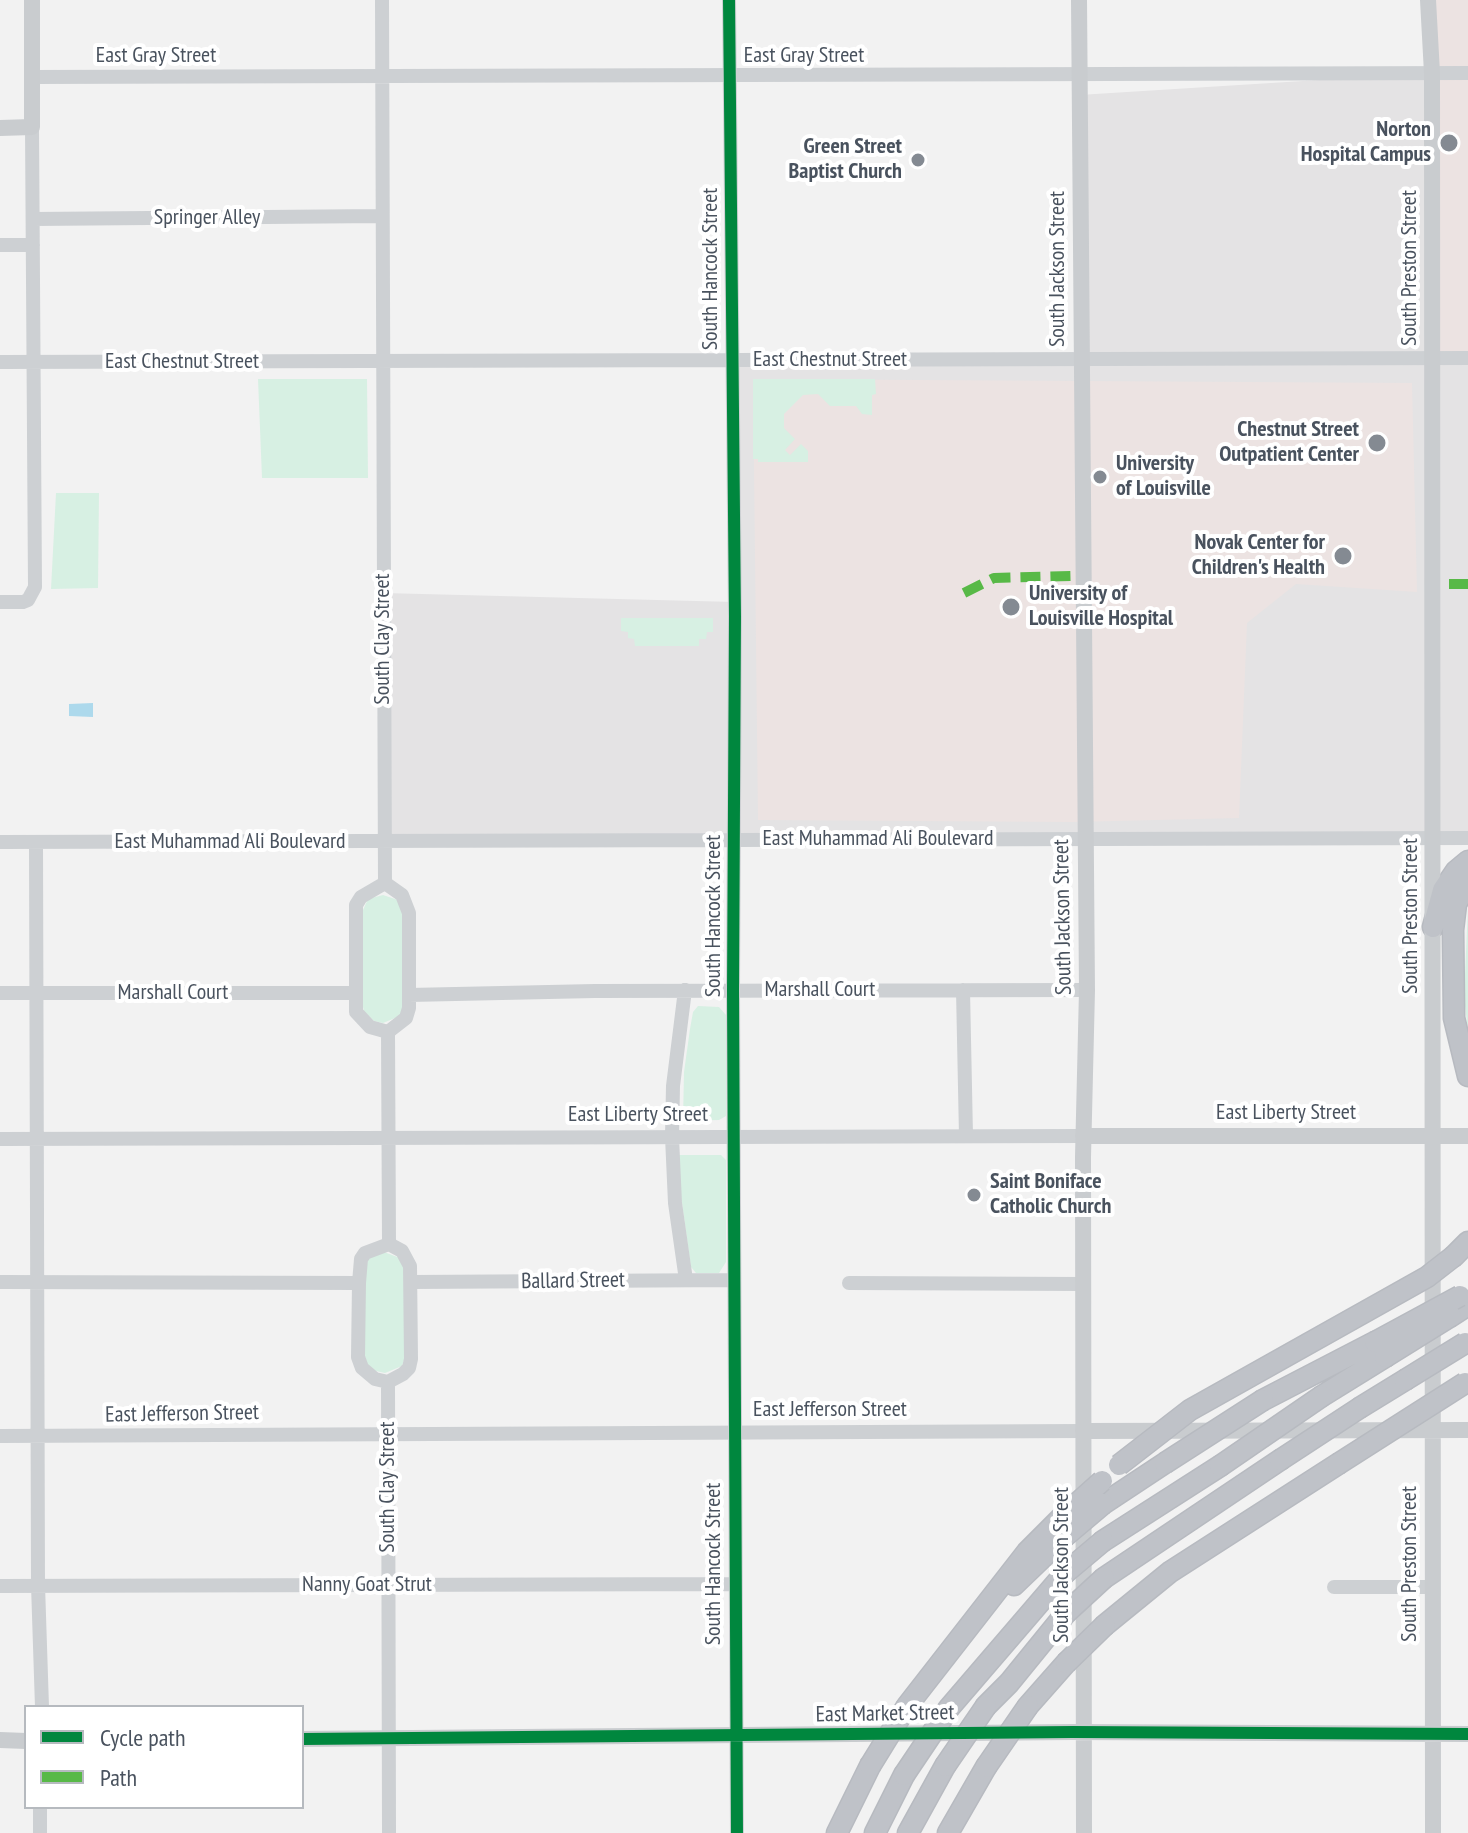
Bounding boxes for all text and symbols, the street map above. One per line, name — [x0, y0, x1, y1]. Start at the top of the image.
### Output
street label: East Gray Street — [96, 43, 216, 69]
street label: East Gray Street — [744, 43, 864, 69]
place label: Norton Hospital Campus — [1301, 117, 1431, 168]
marker: Norton Hospital Campus — [1438, 132, 1460, 154]
place label: Green Street Baptist Church — [789, 134, 902, 186]
marker: Green Street Baptist Church — [909, 151, 927, 169]
street label: South Hancock Street — [698, 188, 724, 350]
street label: South Preston Street — [1397, 190, 1423, 346]
street label: South Jackson Street — [1045, 191, 1071, 347]
street label: Springer Alley — [154, 205, 260, 231]
street label: East Chestnut Street — [753, 347, 907, 373]
street label: East Chestnut Street — [105, 349, 259, 375]
place label: Chestnut Street Outpatient Center — [1219, 417, 1359, 468]
marker: Chestnut Street Outpatient Center — [1366, 432, 1388, 454]
place label: University of Louisville — [1116, 451, 1211, 502]
marker: University of Louisville — [1091, 468, 1109, 486]
place label: Novak Center for Children's Health — [1192, 530, 1325, 582]
marker: Novak Center for Children's Health — [1332, 545, 1354, 567]
street label: South Clay Street — [370, 573, 396, 705]
place label: University of Louisville Hospital — [1029, 581, 1173, 632]
marker: University of Louisville Hospital — [1000, 596, 1022, 618]
street label: East Muhammad Ali Boulevard — [762, 826, 994, 852]
street label: East Muhammad Ali Boulevard — [114, 829, 346, 855]
street label: South Hancock Street — [701, 835, 727, 997]
street label: South Preston Street — [1398, 838, 1424, 994]
street label: South Jackson Street — [1048, 839, 1078, 995]
street label: Marshall Court — [765, 977, 875, 1003]
street label: Marshall Court — [118, 980, 228, 1006]
street label: East Liberty Street — [1216, 1100, 1356, 1126]
street label: East Liberty Street — [568, 1102, 708, 1128]
place label: Saint Boniface Catholic Church — [990, 1169, 1111, 1220]
marker: Saint Boniface Catholic Church — [965, 1186, 983, 1204]
street label: Ballard Street — [521, 1267, 625, 1295]
street label: East Jefferson Street — [753, 1397, 907, 1423]
street label: East Jefferson Street — [105, 1399, 259, 1429]
street label: South Clay Street — [375, 1421, 401, 1553]
street label: South Hancock Street — [701, 1483, 727, 1645]
street label: South Preston Street — [1397, 1486, 1423, 1642]
street label: South Jackson Street — [1049, 1487, 1075, 1643]
street label: Nanny Goat Strut — [302, 1572, 432, 1598]
street label: East Market Street — [815, 1700, 955, 1728]
legend — [24, 1705, 304, 1809]
text: Cycle path — [100, 1722, 186, 1753]
text: Path — [100, 1762, 137, 1793]

